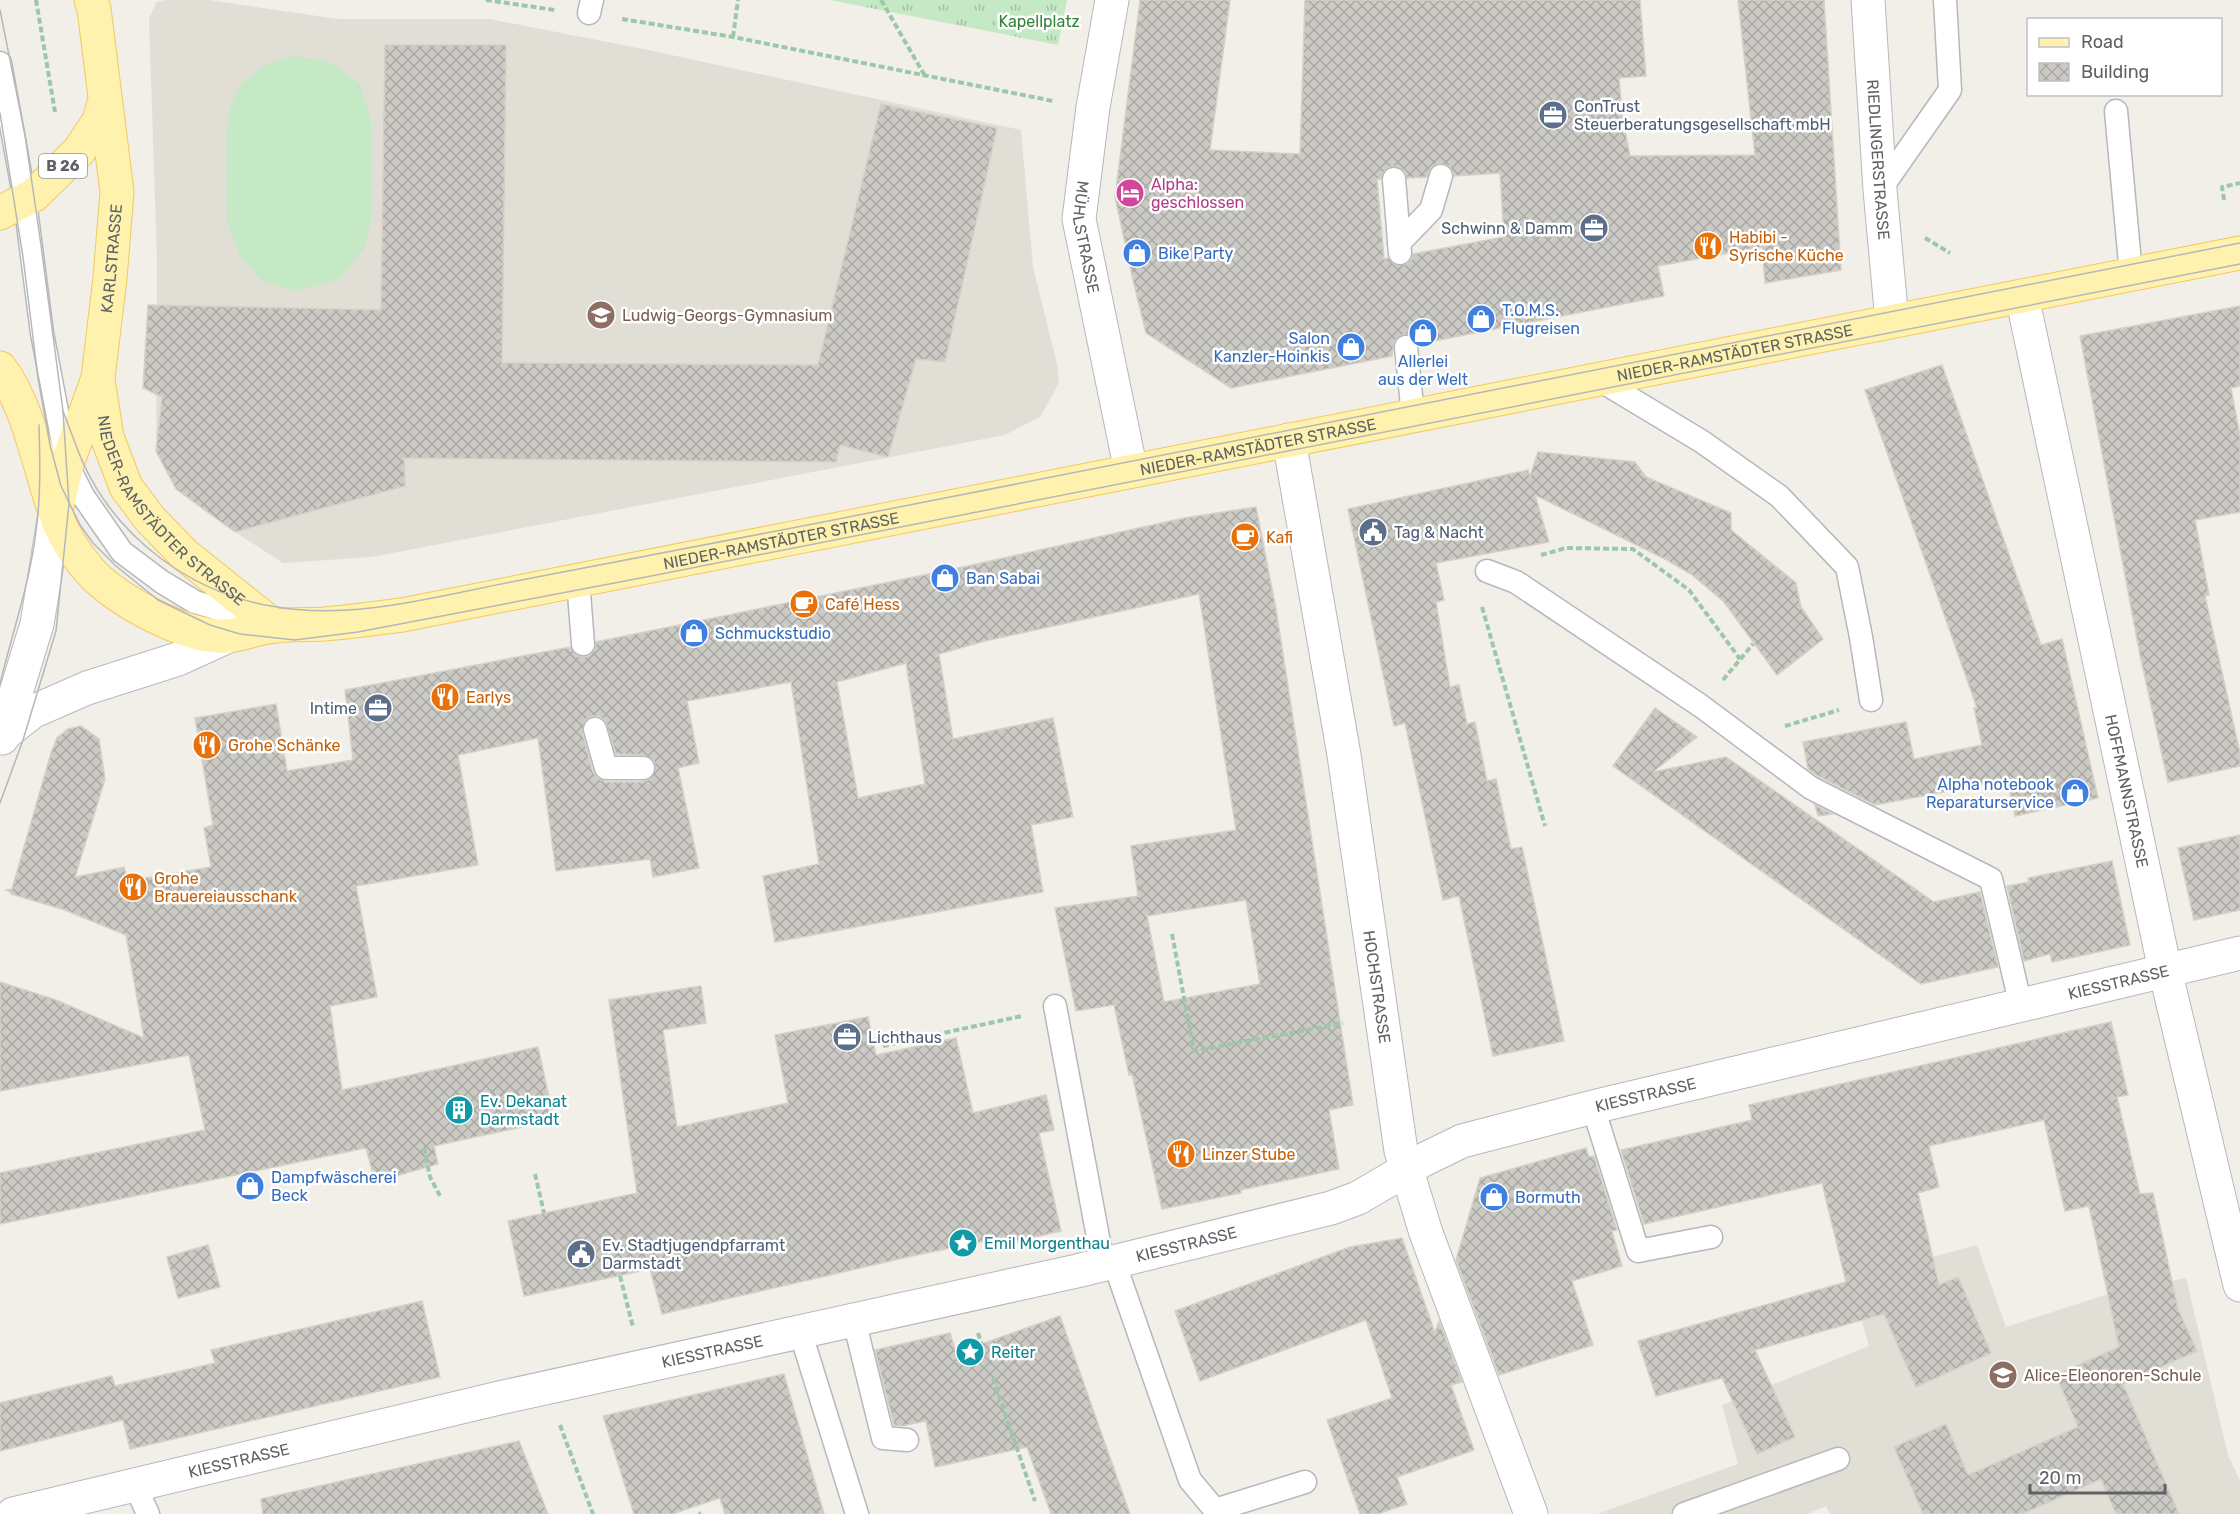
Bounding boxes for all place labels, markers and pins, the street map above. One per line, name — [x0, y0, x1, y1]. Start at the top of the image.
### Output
place label: ConTrust Steuerberatungsgesellschaft mbH — [1574, 97, 1831, 134]
office icon: ConTrust Steuerberatungsgesellschaft mbH — [1537, 99, 1569, 131]
place label: Alpha: geschlossen — [1151, 175, 1244, 212]
hotel icon: Alpha: geschlossen — [1114, 177, 1146, 209]
office icon: Schwinn & Damm — [1578, 212, 1610, 244]
place label: Schwinn & Damm — [1441, 219, 1573, 238]
place label: Habibi - Syrische Küche — [1729, 228, 1844, 265]
restaurant icon: Habibi - Syrische Küche — [1692, 230, 1724, 262]
shop icon: Bike Party — [1121, 237, 1153, 269]
place label: Bike Party — [1158, 244, 1234, 263]
school or university icon: Ludwig-Georgs-Gymnasium — [585, 299, 617, 331]
place label: T.O.M.S. Flugreisen — [1502, 301, 1580, 338]
shop icon: T.O.M.S. Flugreisen — [1465, 303, 1497, 335]
place label: Ludwig-Georgs-Gymnasium — [622, 306, 833, 325]
shop icon: Allerlei aus der Welt — [1407, 317, 1439, 349]
place label: Salon Kanzler-Hoinkis — [1213, 329, 1330, 366]
shop icon: Salon Kanzler-Hoinkis — [1335, 331, 1367, 363]
place label: Allerlei aus der Welt — [1378, 352, 1468, 389]
public building icon: Tag & Nacht — [1357, 516, 1389, 548]
cafe icon: Kafi — [1229, 521, 1261, 553]
place label: Tag & Nacht — [1394, 523, 1484, 542]
place label: Kafi — [1266, 528, 1293, 547]
shop icon: Ban Sabai — [929, 562, 961, 594]
place label: Ban Sabai — [966, 569, 1040, 588]
cafe icon: Café Hess — [788, 588, 820, 620]
place label: Café Hess — [825, 595, 900, 614]
shop icon: Schmuckstudio — [678, 617, 710, 649]
place label: Schmuckstudio — [715, 624, 831, 643]
restaurant icon: Earlys — [429, 681, 461, 713]
place label: Earlys — [466, 688, 511, 707]
office icon: Intime — [362, 692, 394, 724]
place label: Intime — [310, 699, 357, 718]
restaurant icon: Grohe Schänke — [191, 729, 223, 761]
place label: Grohe Schänke — [228, 736, 341, 755]
place label: Alpha notebook Reparaturservice — [1926, 775, 2055, 812]
shop icon: Alpha notebook Reparaturservice — [2059, 777, 2091, 809]
place label: Grohe Brauereiausschank — [154, 869, 298, 906]
restaurant icon: Grohe Brauereiausschank — [117, 871, 149, 903]
office icon: Lichthaus — [831, 1021, 863, 1053]
place label: Lichthaus — [868, 1028, 942, 1047]
place label: Ev. Dekanat Darmstadt — [480, 1092, 567, 1129]
building icon: Ev. Dekanat Darmstadt — [443, 1094, 475, 1126]
restaurant icon: Linzer Stube — [1165, 1138, 1197, 1170]
place label: Linzer Stube — [1202, 1145, 1296, 1164]
place label: Dampfwäscherei Beck — [271, 1168, 397, 1205]
shop icon: Dampfwäscherei Beck — [234, 1170, 266, 1202]
shop icon: Bormuth — [1478, 1181, 1510, 1213]
place label: Bormuth — [1515, 1188, 1581, 1207]
place icon: Emil Morgenthau — [947, 1227, 979, 1259]
place label: Emil Morgenthau — [984, 1234, 1110, 1253]
place label: Ev. Stadtjugendpfarramt Darmstadt — [602, 1236, 785, 1273]
public building icon: Ev. Stadtjugendpfarramt Darmstadt — [565, 1238, 597, 1270]
place icon: Reiter — [954, 1336, 986, 1368]
place label: Reiter — [991, 1343, 1036, 1362]
school or university icon: Alice-Eleonoren-Schule — [1987, 1359, 2019, 1391]
place label: Alice-Eleonoren-Schule — [2024, 1366, 2202, 1385]

